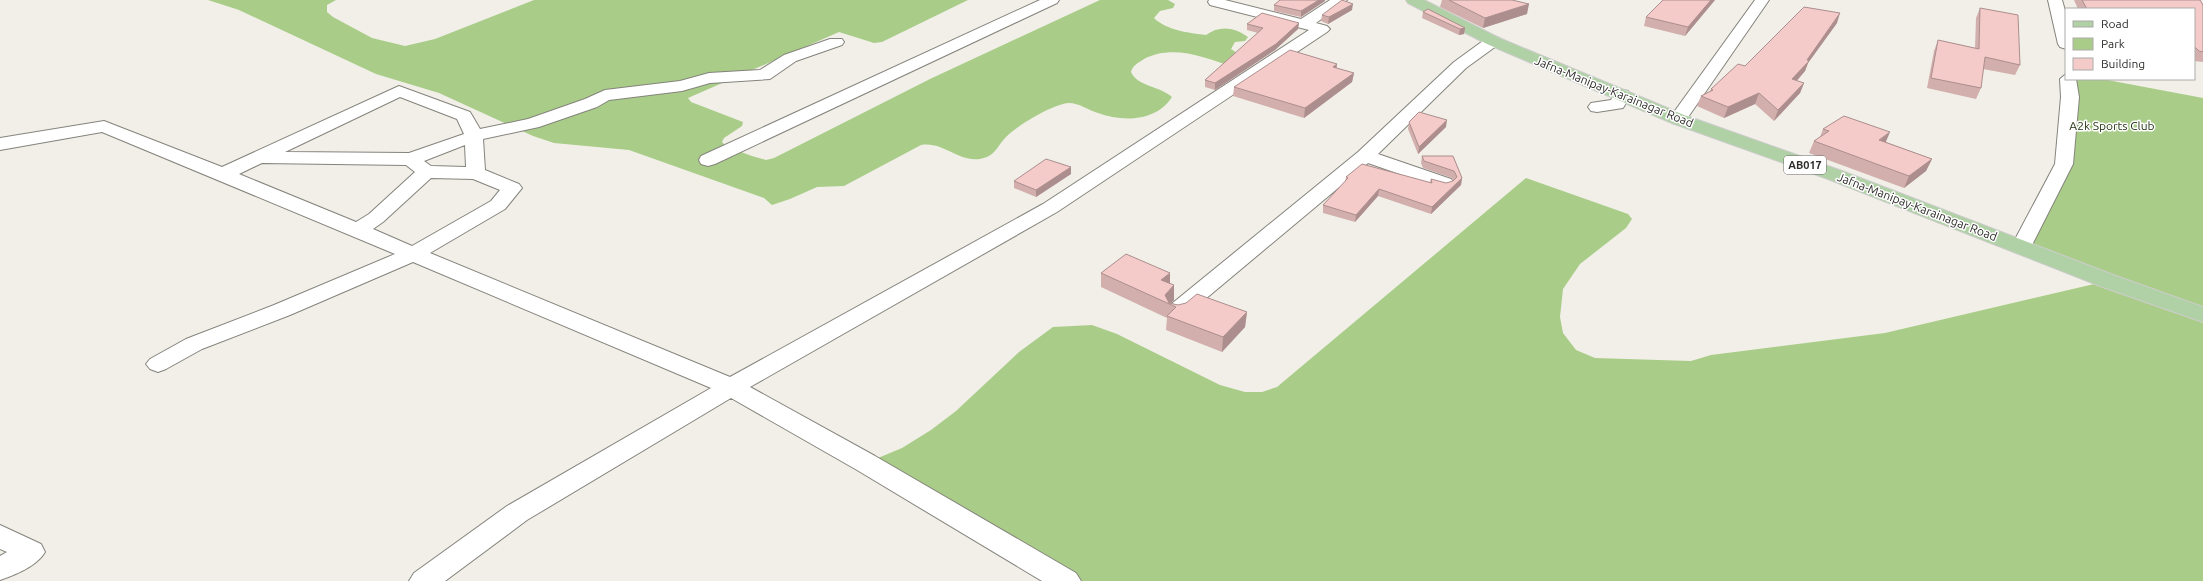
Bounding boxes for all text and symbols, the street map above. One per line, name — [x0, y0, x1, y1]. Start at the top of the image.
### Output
legend — [2065, 8, 2195, 80]
text: Road — [2101, 17, 2129, 30]
text: Park — [2101, 37, 2125, 50]
street label: Jafna-Manipay-Karainagar Road — [1533, 54, 1695, 129]
text: Building — [2101, 57, 2145, 70]
park label: A2k Sports Club — [2069, 119, 2155, 132]
road number: AB017 — [1784, 156, 1826, 174]
street label: Jafna-Manipay-Karainagar Road — [1835, 170, 1999, 243]

